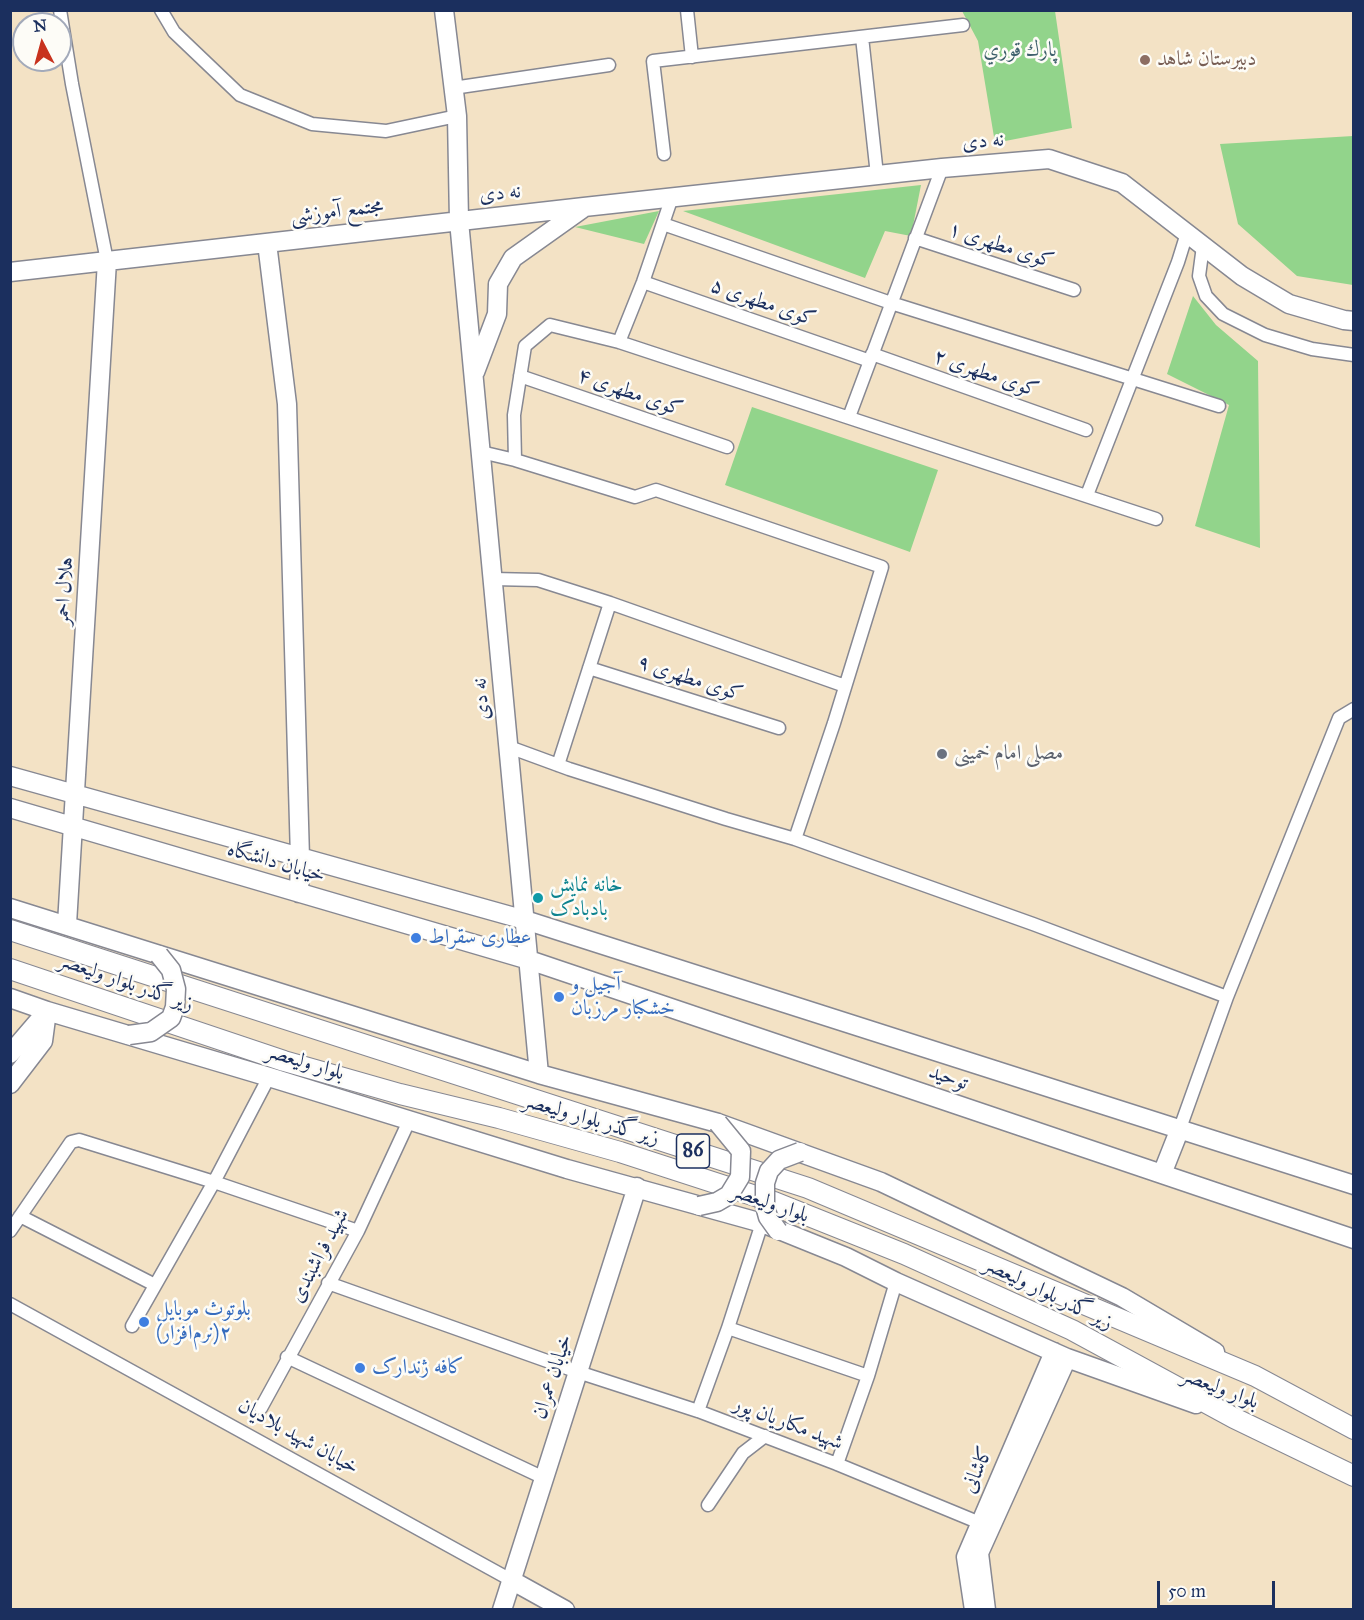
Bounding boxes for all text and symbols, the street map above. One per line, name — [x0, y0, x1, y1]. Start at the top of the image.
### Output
north arrow — [12, 12, 72, 72]
text: N — [33, 15, 48, 36]
park label: پارك قوري — [983, 38, 1057, 64]
place label: دبیرستان شاهد — [1157, 47, 1256, 73]
marker: دبیرستان شاهد — [1138, 53, 1152, 67]
street label: نه دی — [961, 128, 1005, 156]
street label: نه دی — [478, 179, 522, 209]
street label: مجتمع آموزشی — [289, 194, 385, 230]
street label: کوی مطهری ۱ — [945, 217, 1057, 275]
street label: کوی مطهری ۵ — [707, 273, 819, 333]
street label: کوی مطهری ۲ — [930, 344, 1042, 404]
street label: کوی مطهری ۴ — [574, 363, 686, 423]
street label: هلال احمر — [50, 556, 80, 626]
street label: کوی مطهری ۹ — [634, 650, 746, 708]
street label: نه دی — [468, 677, 496, 721]
place label: مصلی امام خمینی — [954, 741, 1063, 767]
marker: مصلی امام خمینی — [935, 747, 949, 761]
street label: خیابان دانشگاه — [224, 837, 328, 889]
place label: خانه نمایش بادبادک — [550, 873, 623, 923]
marker: خانه نمایش بادبادک — [531, 891, 545, 905]
place label: عطاری سقراط — [428, 925, 532, 951]
marker: عطاری سقراط — [409, 931, 423, 945]
street label: زیر گذر بلوار ولیعصر — [55, 948, 197, 1018]
place label: آجیل و خشکبار مرزبان — [571, 972, 675, 1022]
marker: آجیل و خشکبار مرزبان — [552, 990, 566, 1004]
street label: بلوار ولیعصر — [263, 1039, 347, 1087]
street label: توحید — [925, 1060, 971, 1096]
street label: زیر گذر بلوار ولیعصر — [520, 1088, 662, 1152]
road number: 86 — [676, 1134, 710, 1168]
street label: بلوار ولیعصر — [728, 1179, 812, 1229]
street label: شهید فراشبندی — [285, 1205, 355, 1307]
street label: زیر گذر بلوار ولیعصر — [979, 1252, 1117, 1336]
place label: بلوتوث موبایل (نرم‌افزار)۲ — [156, 1297, 251, 1347]
marker: بلوتوث موبایل (نرم‌افزار)۲ — [137, 1315, 151, 1329]
street label: خیابان عمران — [527, 1331, 579, 1423]
place label: کافه ژندارک — [372, 1355, 464, 1381]
marker: کافه ژندارک — [353, 1361, 367, 1375]
street label: بلوار ولیعصر — [1178, 1363, 1262, 1415]
street label: شهید مکاریان پور — [730, 1392, 846, 1456]
street label: خیابان شهید بلادیان — [233, 1393, 363, 1481]
street label: کاشانی — [957, 1443, 999, 1497]
scale bar — [1160, 1569, 1278, 1607]
text: 50 m — [1168, 1580, 1206, 1602]

